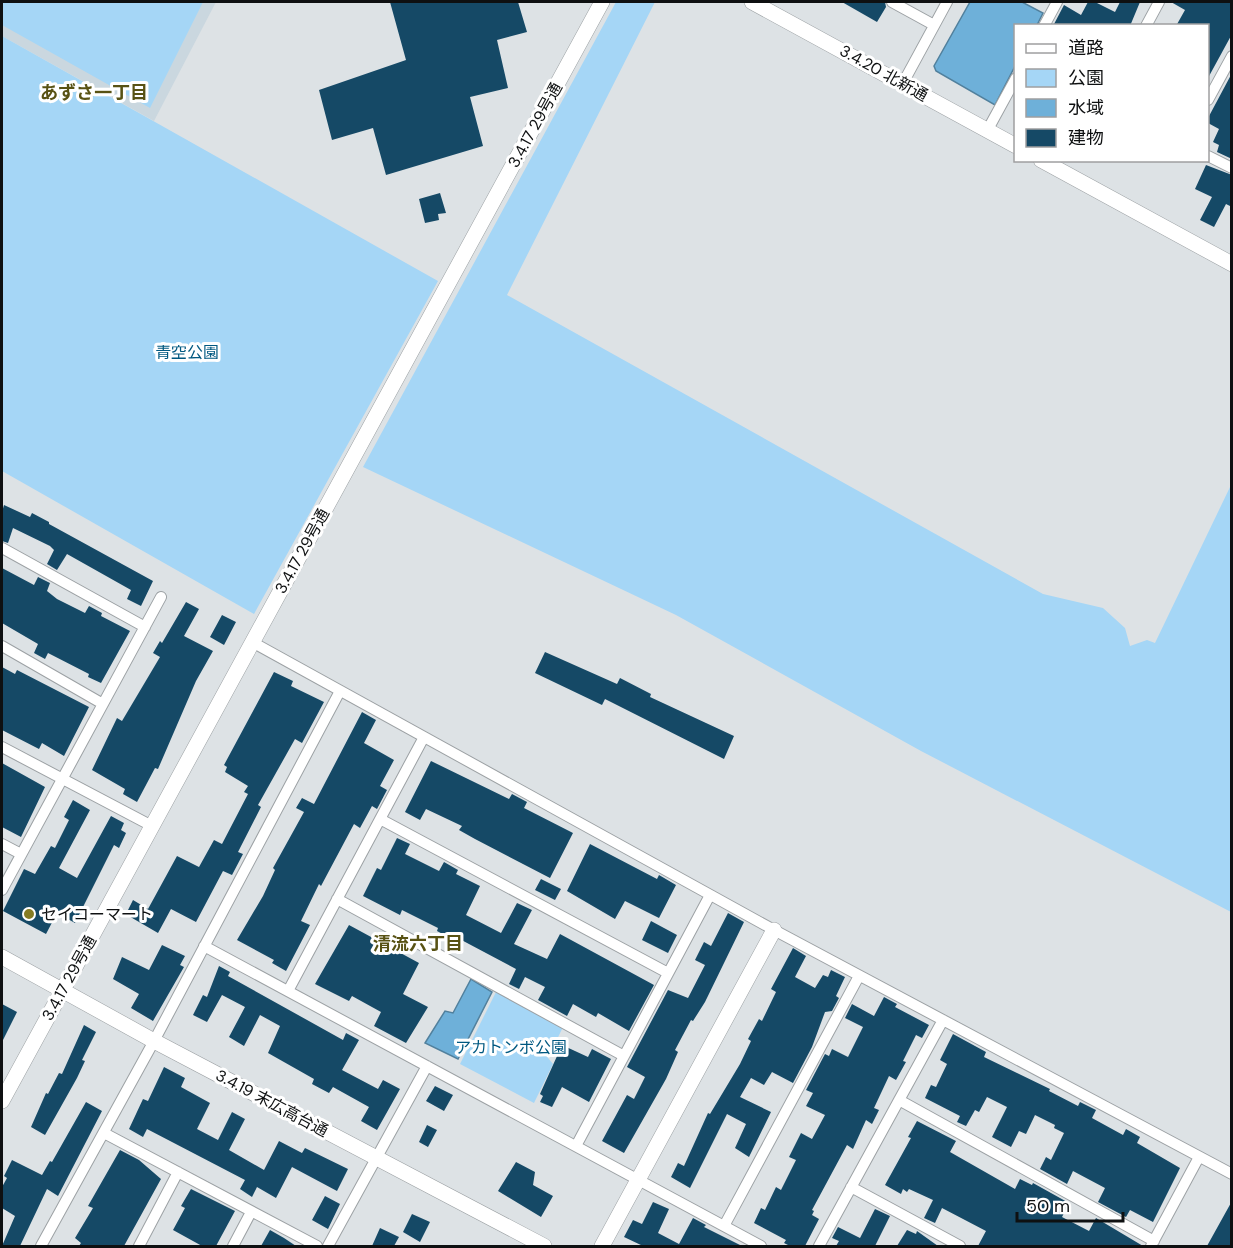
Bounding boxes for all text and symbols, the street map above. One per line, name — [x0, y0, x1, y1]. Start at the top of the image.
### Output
legend — [1014, 24, 1209, 162]
text: 道路 — [1068, 36, 1104, 60]
street label: 3.4.20 北新通 — [836, 40, 932, 106]
text: 公園 — [1068, 66, 1104, 90]
street label: 3.4.17 29号通 — [503, 79, 567, 171]
district label: あずさ一丁目 — [40, 81, 148, 105]
text: 水域 — [1068, 96, 1104, 120]
text: 建物 — [1068, 126, 1104, 150]
park label: 青空公園 — [155, 342, 219, 363]
street label: 3.4.17 29号通 — [270, 505, 334, 597]
place label: セイコーマート — [41, 904, 153, 925]
marker: セイコーマート — [22, 907, 36, 921]
street label: 3.4.17 29号通 — [37, 932, 101, 1024]
district label: 清流六丁目 — [373, 932, 463, 956]
park label: アカトンボ公園 — [455, 1037, 567, 1058]
street label: 3.4.19 末広高台通 — [212, 1065, 332, 1141]
scale bar — [1017, 1185, 1124, 1223]
text: 50 m — [1026, 1194, 1070, 1218]

